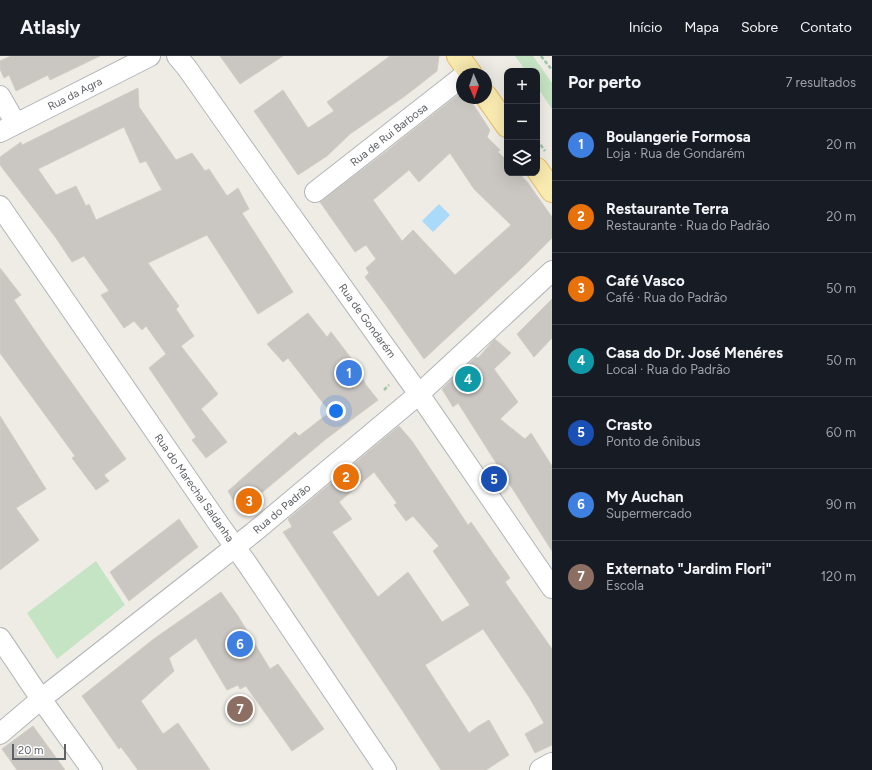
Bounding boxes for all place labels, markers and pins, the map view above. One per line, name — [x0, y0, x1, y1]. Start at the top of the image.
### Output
pin: 1 — [336, 358, 362, 388]
pin: 4 — [455, 364, 481, 394]
pin: 2 — [333, 462, 359, 492]
pin: 5 — [481, 464, 507, 494]
pin: 3 — [236, 486, 262, 516]
pin: 6 — [227, 629, 253, 659]
pin: 7 — [227, 694, 253, 724]

